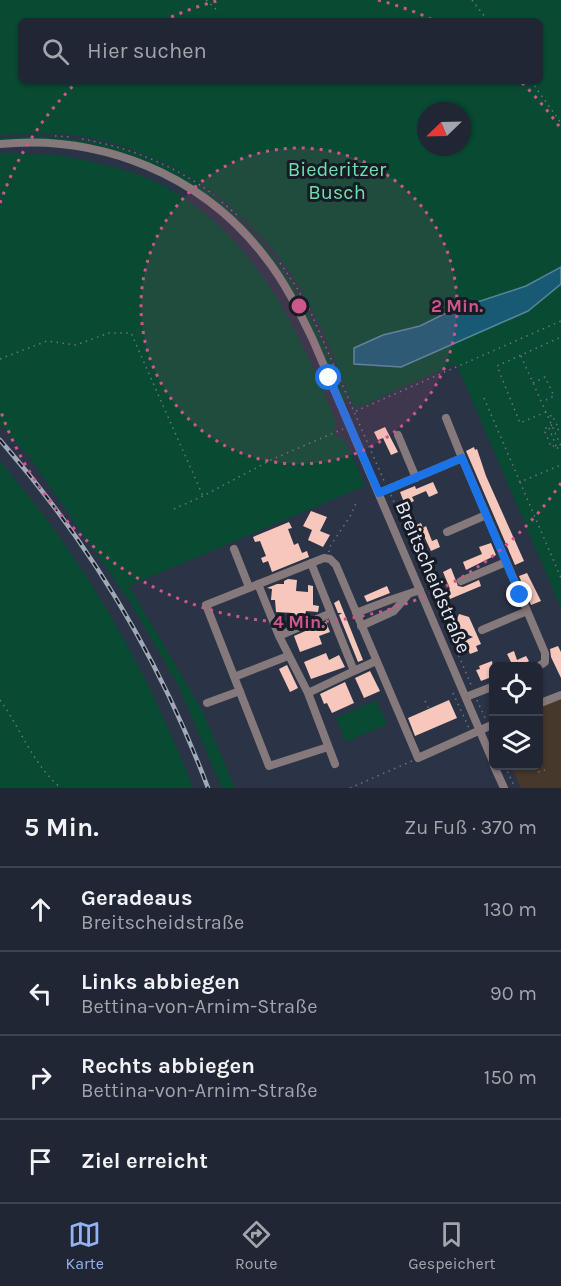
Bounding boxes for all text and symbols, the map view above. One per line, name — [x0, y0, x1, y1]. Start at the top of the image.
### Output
search box — [18, 18, 543, 84]
icon: search — [39, 35, 72, 68]
text: Hier suchen — [87, 38, 207, 64]
north arrow — [417, 102, 471, 156]
park label: Biederitzer Busch — [288, 158, 387, 204]
text: 2 Min. — [431, 295, 483, 317]
centre of rings — [289, 296, 309, 316]
route start — [315, 364, 341, 390]
street label: Breitscheidstraße — [391, 497, 475, 657]
route end — [506, 581, 532, 607]
text: 4 Min. — [273, 611, 325, 633]
map controls — [489, 662, 543, 770]
button: locate — [489, 662, 543, 716]
button: layers — [489, 716, 543, 770]
text: 5 Min. — [24, 812, 99, 843]
text: Zu Fuß · 370 m — [404, 816, 537, 839]
text: Geradeaus — [81, 885, 193, 911]
icon: ahead — [24, 893, 57, 926]
text: 130 m — [483, 898, 537, 921]
text: Breitscheidstraße — [81, 911, 244, 934]
text: Links abbiegen — [81, 969, 240, 995]
icon: left — [24, 977, 57, 1010]
text: 90 m — [490, 982, 537, 1005]
text: Bettina-von-Arnim-Straße — [81, 995, 318, 1018]
text: Rechts abbiegen — [81, 1053, 255, 1079]
icon: right — [24, 1061, 57, 1094]
text: 150 m — [484, 1066, 537, 1089]
text: Bettina-von-Arnim-Straße — [81, 1079, 318, 1102]
icon: arrive — [24, 1145, 57, 1178]
text: Ziel erreicht — [81, 1148, 208, 1174]
tab: Karte — [65, 1218, 104, 1273]
tab: Route — [235, 1218, 277, 1273]
tab: Gespeichert — [408, 1218, 496, 1273]

